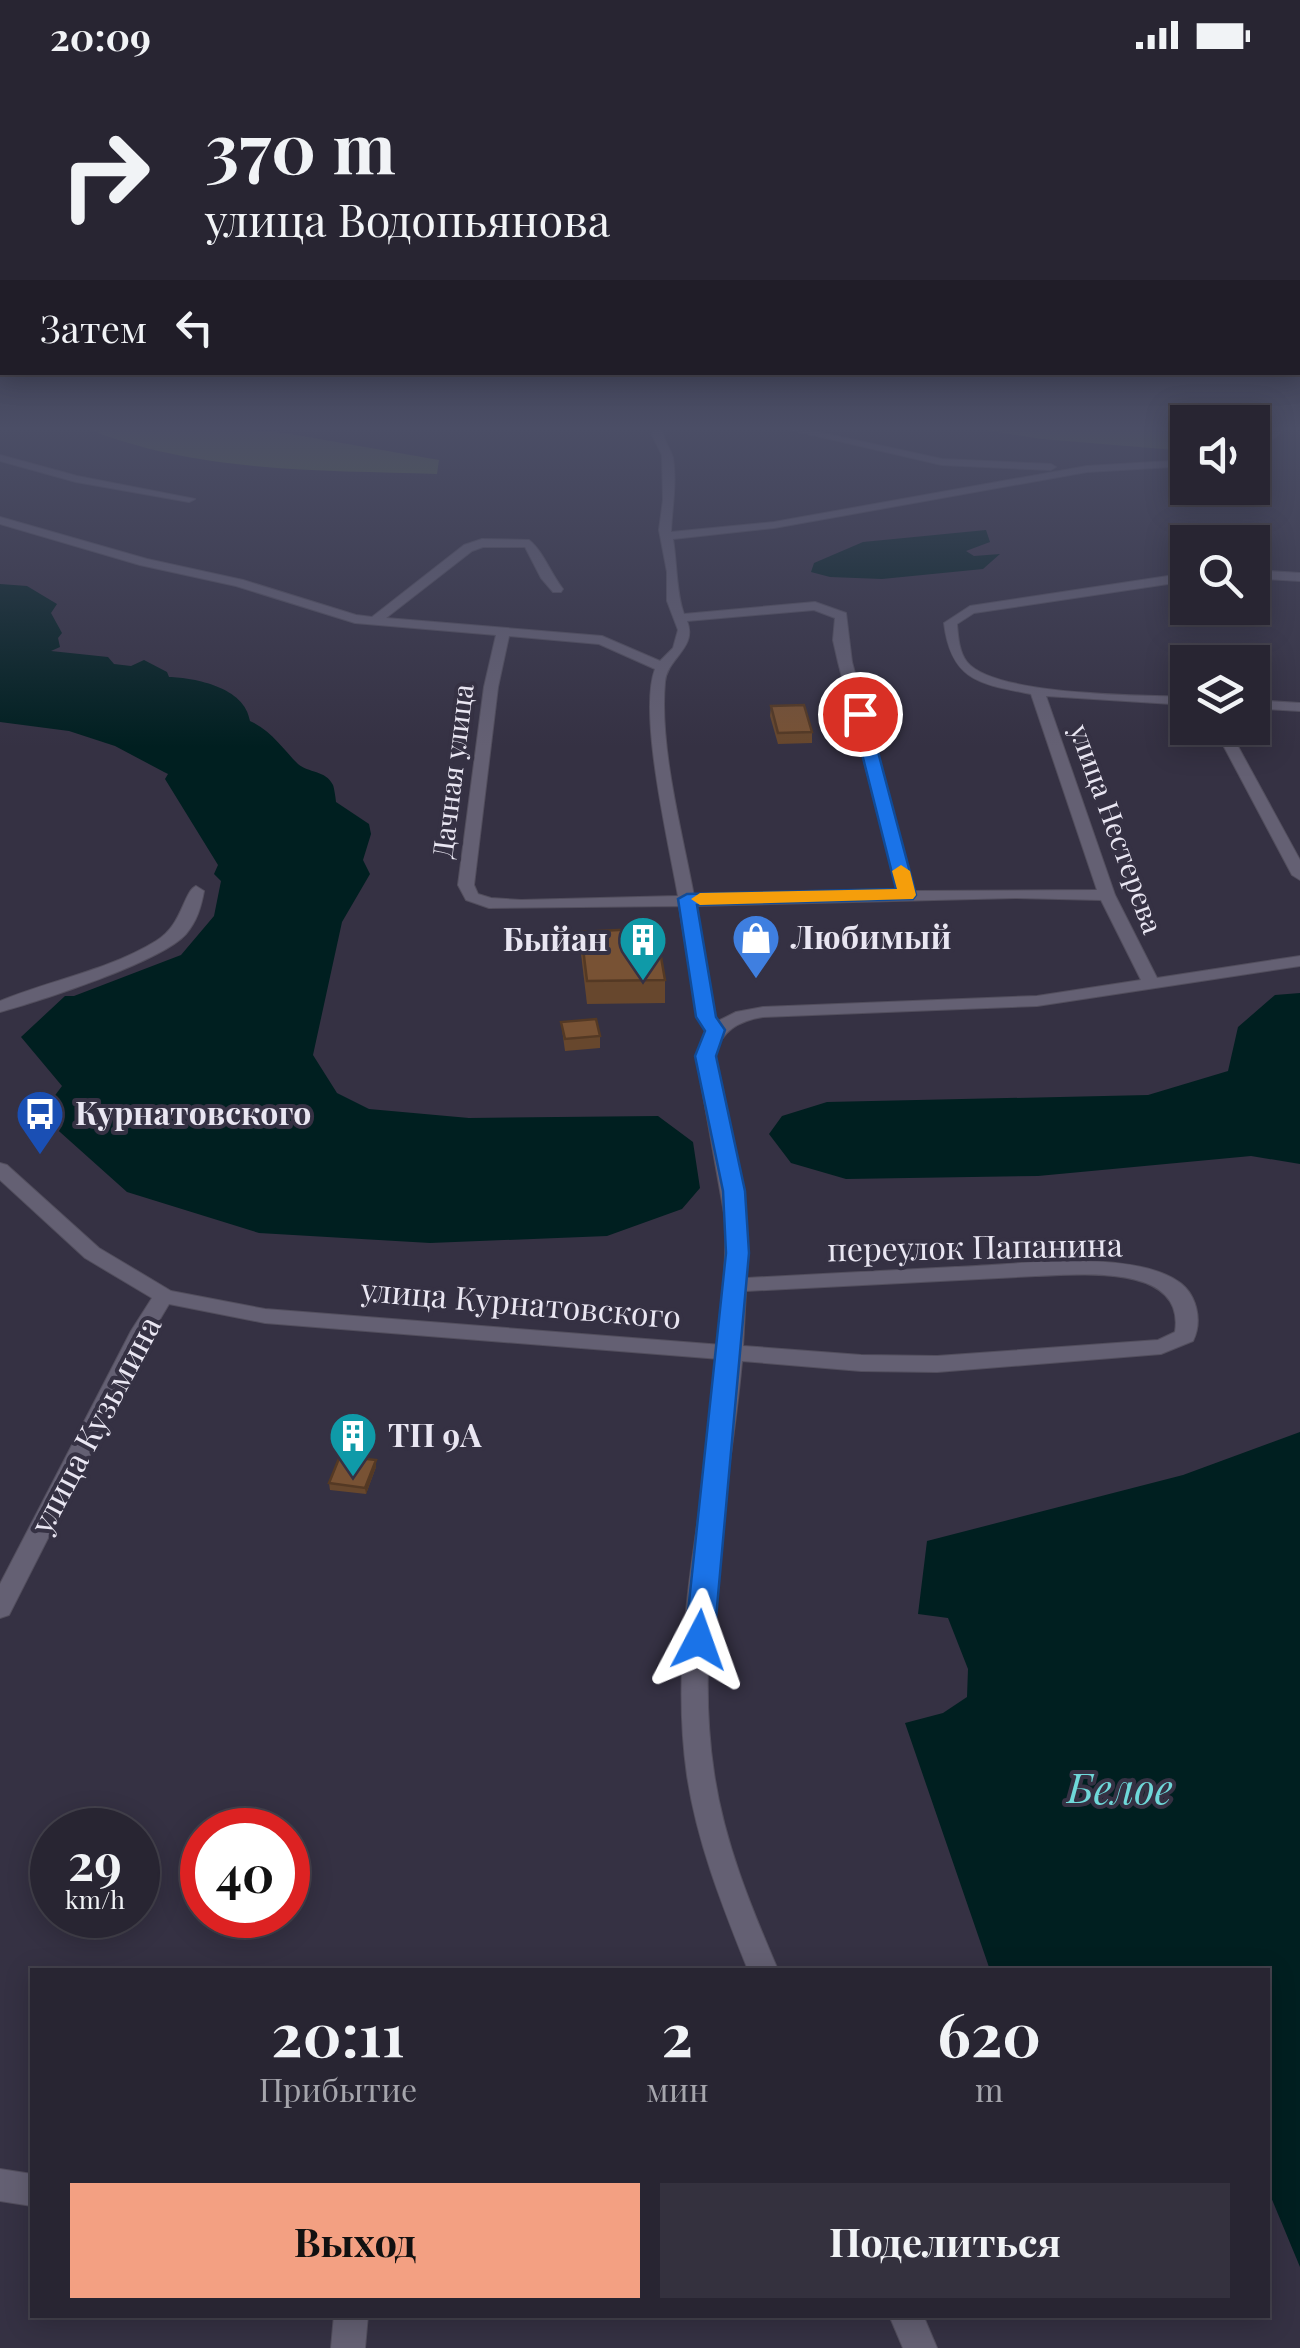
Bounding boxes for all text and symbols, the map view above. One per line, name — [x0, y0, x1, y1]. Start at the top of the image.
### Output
text: 20:09 — [50, 10, 151, 61]
text: 370 m — [205, 98, 396, 192]
icon: right — [40, 110, 170, 240]
text: улица Водопьянова — [205, 188, 610, 248]
icon: left — [167, 300, 222, 355]
text: Затем — [40, 302, 147, 353]
map controls — [1170, 405, 1270, 745]
button: sound — [1170, 405, 1270, 505]
button: search — [1170, 525, 1270, 625]
button: layers — [1170, 645, 1270, 745]
pin — [818, 672, 903, 757]
street label: Дачная улица — [422, 682, 481, 860]
icon: arrive — [833, 687, 888, 742]
street label: улица Нестерева — [1062, 718, 1173, 938]
shop icon: Любимый — [730, 912, 782, 980]
building icon: Быйан — [617, 914, 669, 982]
place label: Любимый — [790, 914, 951, 957]
place label: Быйан — [503, 916, 608, 959]
bus stop icon: Курнатовского — [14, 1088, 66, 1156]
place label: Курнатовского — [75, 1090, 311, 1133]
street label: переулок Папанина — [827, 1221, 1123, 1270]
street label: улица Курнатовского — [358, 1266, 683, 1337]
street label: улица Кузьмина — [18, 1307, 169, 1541]
building icon: ТП 9А — [327, 1410, 379, 1478]
place label: ТП 9А — [388, 1412, 482, 1455]
position arrow — [647, 1588, 751, 1692]
water label: Белое — [1065, 1759, 1173, 1815]
speed limit sign: 40 — [180, 1808, 310, 1938]
text: 29 — [68, 1827, 122, 1894]
text: km/h — [65, 1882, 125, 1915]
text: 20:11 — [271, 1992, 405, 2072]
text: 2 — [662, 1992, 693, 2072]
text: 620 — [937, 1992, 1041, 2072]
text: Прибытие — [259, 2067, 417, 2110]
text: мин — [646, 2067, 708, 2110]
text: m — [975, 2067, 1003, 2110]
button: Выход — [70, 2183, 640, 2298]
button: Поделиться — [660, 2183, 1230, 2298]

